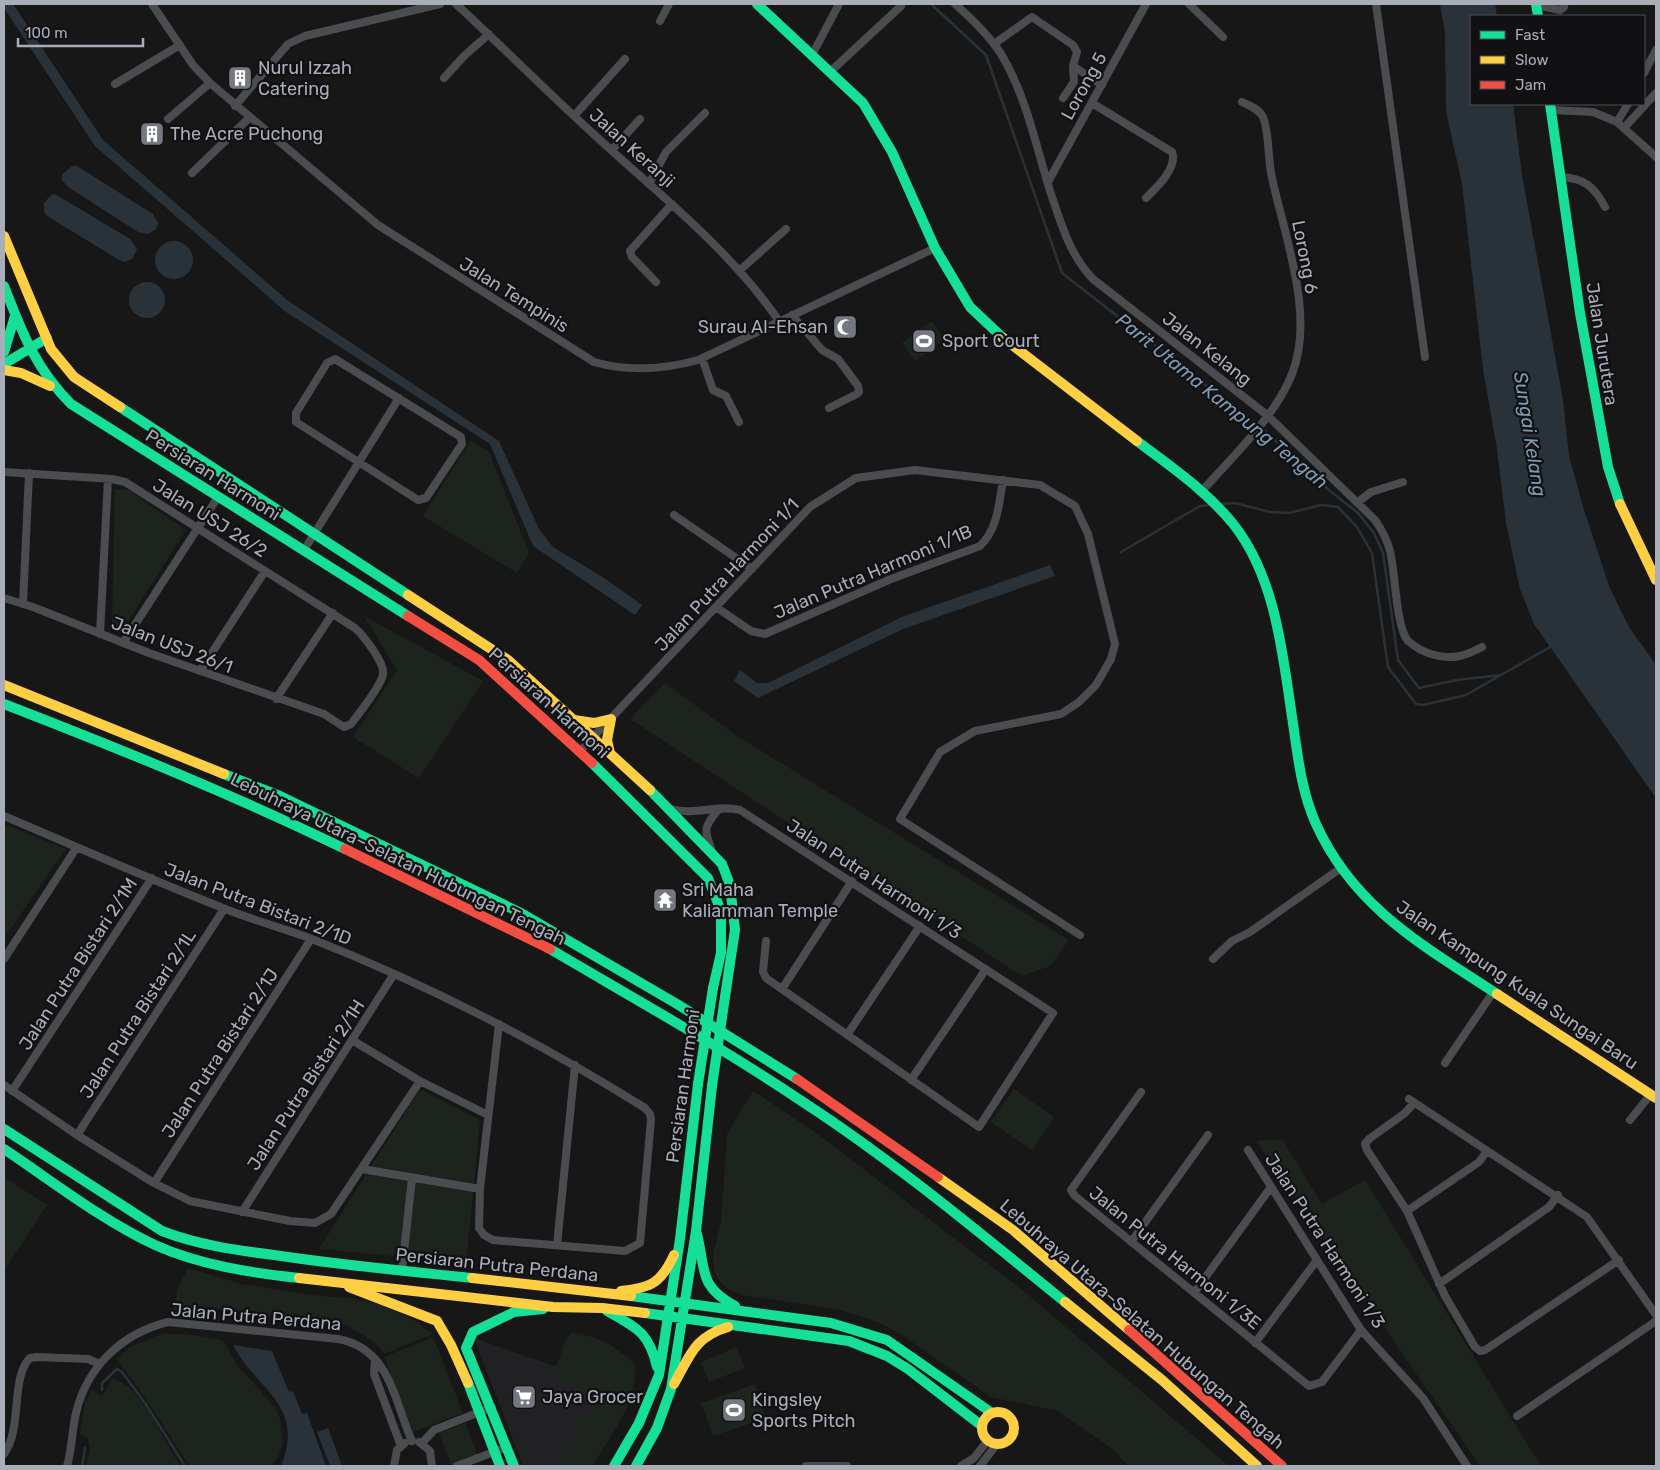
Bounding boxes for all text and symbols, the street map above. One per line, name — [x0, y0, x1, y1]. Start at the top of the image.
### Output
scale bar — [18, 15, 142, 47]
legend — [1470, 15, 1645, 105]
text: 100 m — [25, 24, 67, 42]
text: Fast — [1515, 26, 1545, 44]
street label: Lorong 5 — [1056, 48, 1112, 124]
text: Slow — [1515, 51, 1548, 69]
place label: Nurul Izzah Catering — [258, 57, 352, 100]
building icon: Nurul Izzah Catering — [227, 65, 253, 91]
text: Jam — [1515, 76, 1546, 94]
street label: Jalan Keranji — [585, 104, 679, 192]
building icon: The Acre Puchong — [139, 121, 165, 147]
place label: The Acre Puchong — [170, 123, 323, 145]
street label: Lorong 6 — [1287, 218, 1323, 296]
street label: Jalan Tempinis — [455, 253, 573, 337]
street label: Jalan Jurutera — [1581, 281, 1623, 407]
street label: Jalan Kelang — [1158, 307, 1256, 391]
water label: Parit Utama Kampung Tengah — [1111, 308, 1333, 494]
mosque icon: Surau Al-Ehsan — [832, 314, 858, 340]
place label: Surau Al-Ehsan — [698, 316, 828, 338]
sports icon: Sport Court — [911, 328, 937, 354]
place label: Sport Court — [942, 330, 1040, 352]
water label: Sungai Kelang — [1509, 370, 1551, 498]
street label: Persiaran Harmoni — [141, 425, 285, 525]
street label: Jalan USJ 26/2 — [149, 474, 271, 562]
street label: Jalan Putra Harmoni 1/1 — [650, 494, 804, 656]
street label: Jalan Putra Harmoni 1/1B — [771, 520, 975, 624]
street label: Jalan USJ 26/1 — [108, 612, 236, 678]
street label: Persiaran Harmoni — [484, 643, 614, 763]
street label: Lebuhraya Utara–Selatan Hubungan Tengah — [227, 768, 569, 950]
street label: Jalan Putra Harmoni 1/3 — [782, 814, 966, 944]
street label: Jalan Putra Bistari 2/1D — [161, 858, 355, 950]
street label: Jalan Putra Bistari 2/1M — [14, 874, 142, 1054]
place label: Sri Maha Kaliamman Temple — [682, 879, 838, 922]
temple icon: Sri Maha Kaliamman Temple — [652, 887, 678, 913]
street label: Jalan Kampung Kuala Sungai Baru — [1392, 896, 1642, 1074]
street label: Jalan Putra Bistari 2/1L — [75, 926, 201, 1102]
street label: Jalan Putra Bistari 2/1J — [157, 964, 283, 1142]
street label: Jalan Putra Bistari 2/1H — [243, 995, 369, 1175]
street label: Persiaran Harmoni — [661, 1008, 705, 1164]
street label: Jalan Putra Harmoni 1/3 — [1260, 1149, 1390, 1333]
street label: Jalan Putra Harmoni 1/3E — [1084, 1182, 1266, 1334]
street label: Lebuhraya Utara–Selatan Hubungan Tengah — [995, 1194, 1289, 1454]
street label: Persiaran Putra Perdana — [394, 1243, 600, 1287]
street label: Jalan Putra Perdana — [170, 1299, 342, 1335]
supermarket icon: Jaya Grocer — [511, 1384, 537, 1410]
place label: Jaya Grocer — [542, 1386, 643, 1408]
place label: Kingsley Sports Pitch — [752, 1389, 856, 1432]
sports icon: Kingsley Sports Pitch — [721, 1397, 747, 1423]

